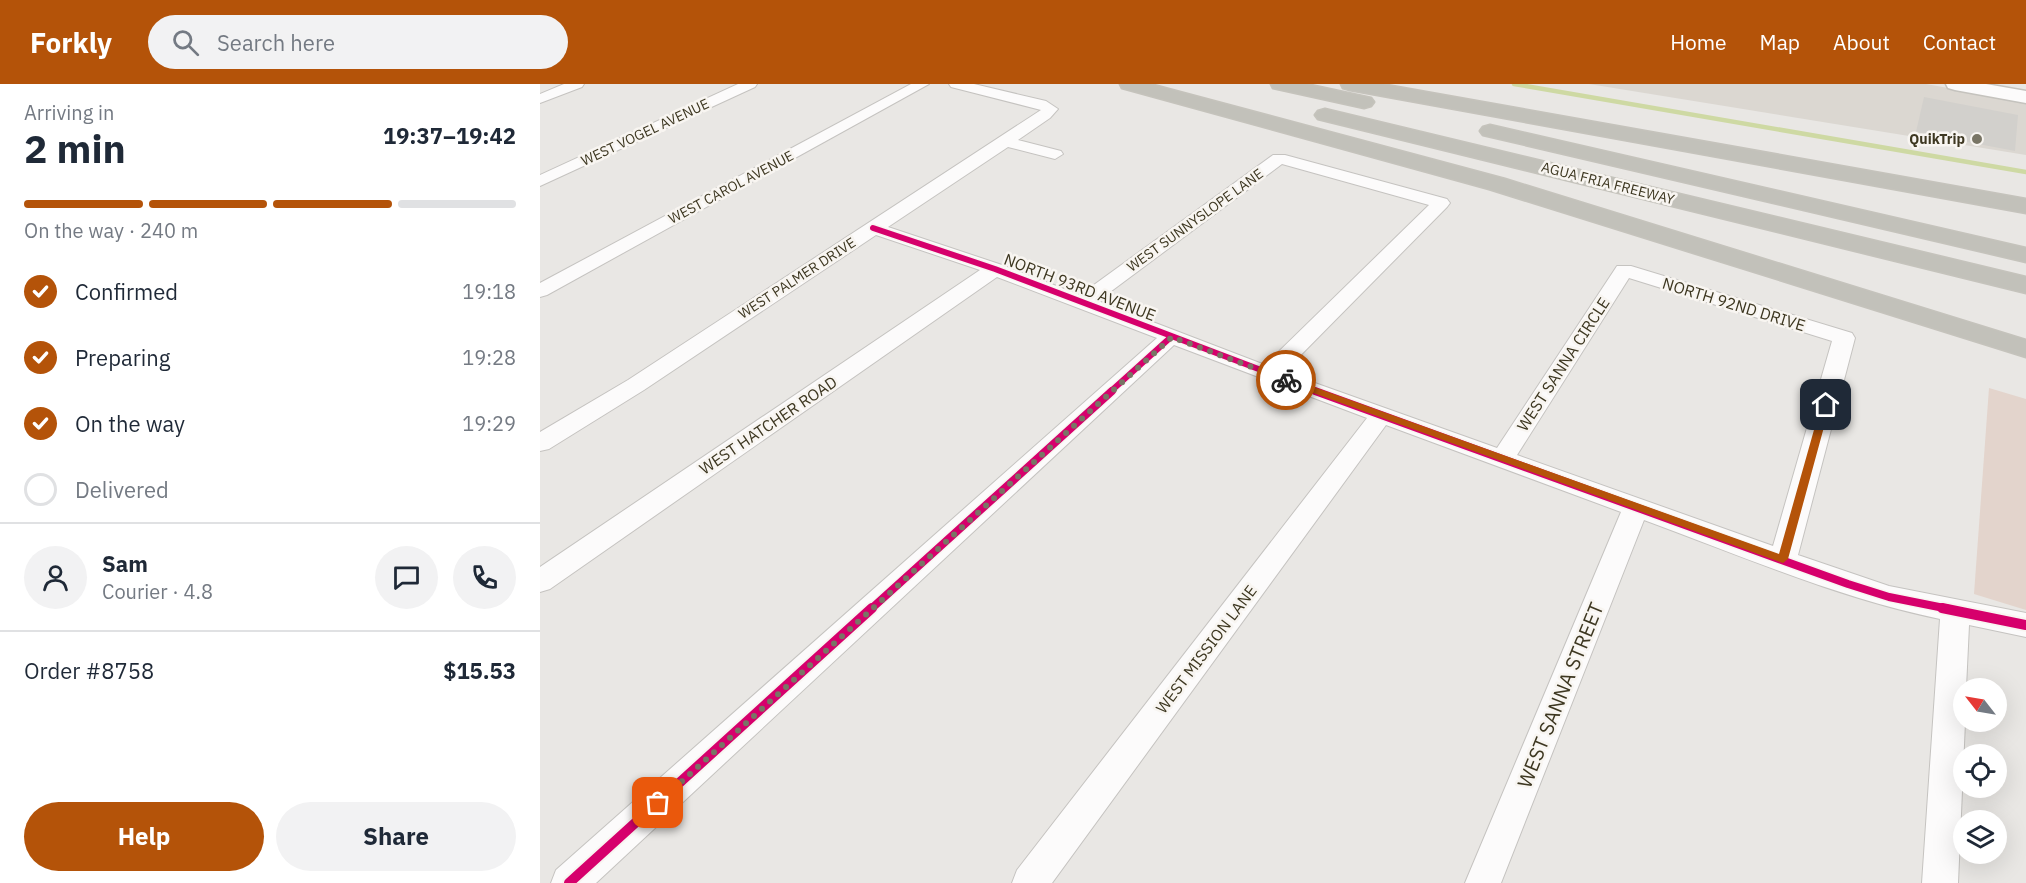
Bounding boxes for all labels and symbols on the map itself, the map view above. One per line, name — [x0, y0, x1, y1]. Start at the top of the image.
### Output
street label: WEST VOGEL AVENUE — [578, 94, 712, 170]
place label: QuikTrip — [1909, 130, 1965, 148]
marker: QuikTrip — [1970, 132, 1984, 146]
street label: WEST CAROL AVENUE — [665, 146, 797, 228]
street label: AGUA FRIA FREEWAY — [1539, 158, 1677, 208]
street label: WEST SUNNYSLOPE LANE — [1123, 164, 1267, 276]
street label: WEST PALMER DRIVE — [735, 233, 859, 323]
street label: NORTH 93RD AVENUE — [1001, 249, 1159, 325]
street label: NORTH 92ND DRIVE — [1660, 273, 1808, 335]
street label: WEST SANNA CIRCLE — [1512, 293, 1614, 435]
courier — [1256, 350, 1316, 410]
street label: WEST HATCHER ROAD — [695, 371, 841, 479]
pin — [1800, 379, 1851, 430]
street label: WEST MISSION LANE — [1151, 581, 1261, 717]
street label: WEST SANNA STREET — [1510, 598, 1610, 792]
north arrow — [1953, 678, 2007, 732]
pin — [632, 777, 683, 828]

